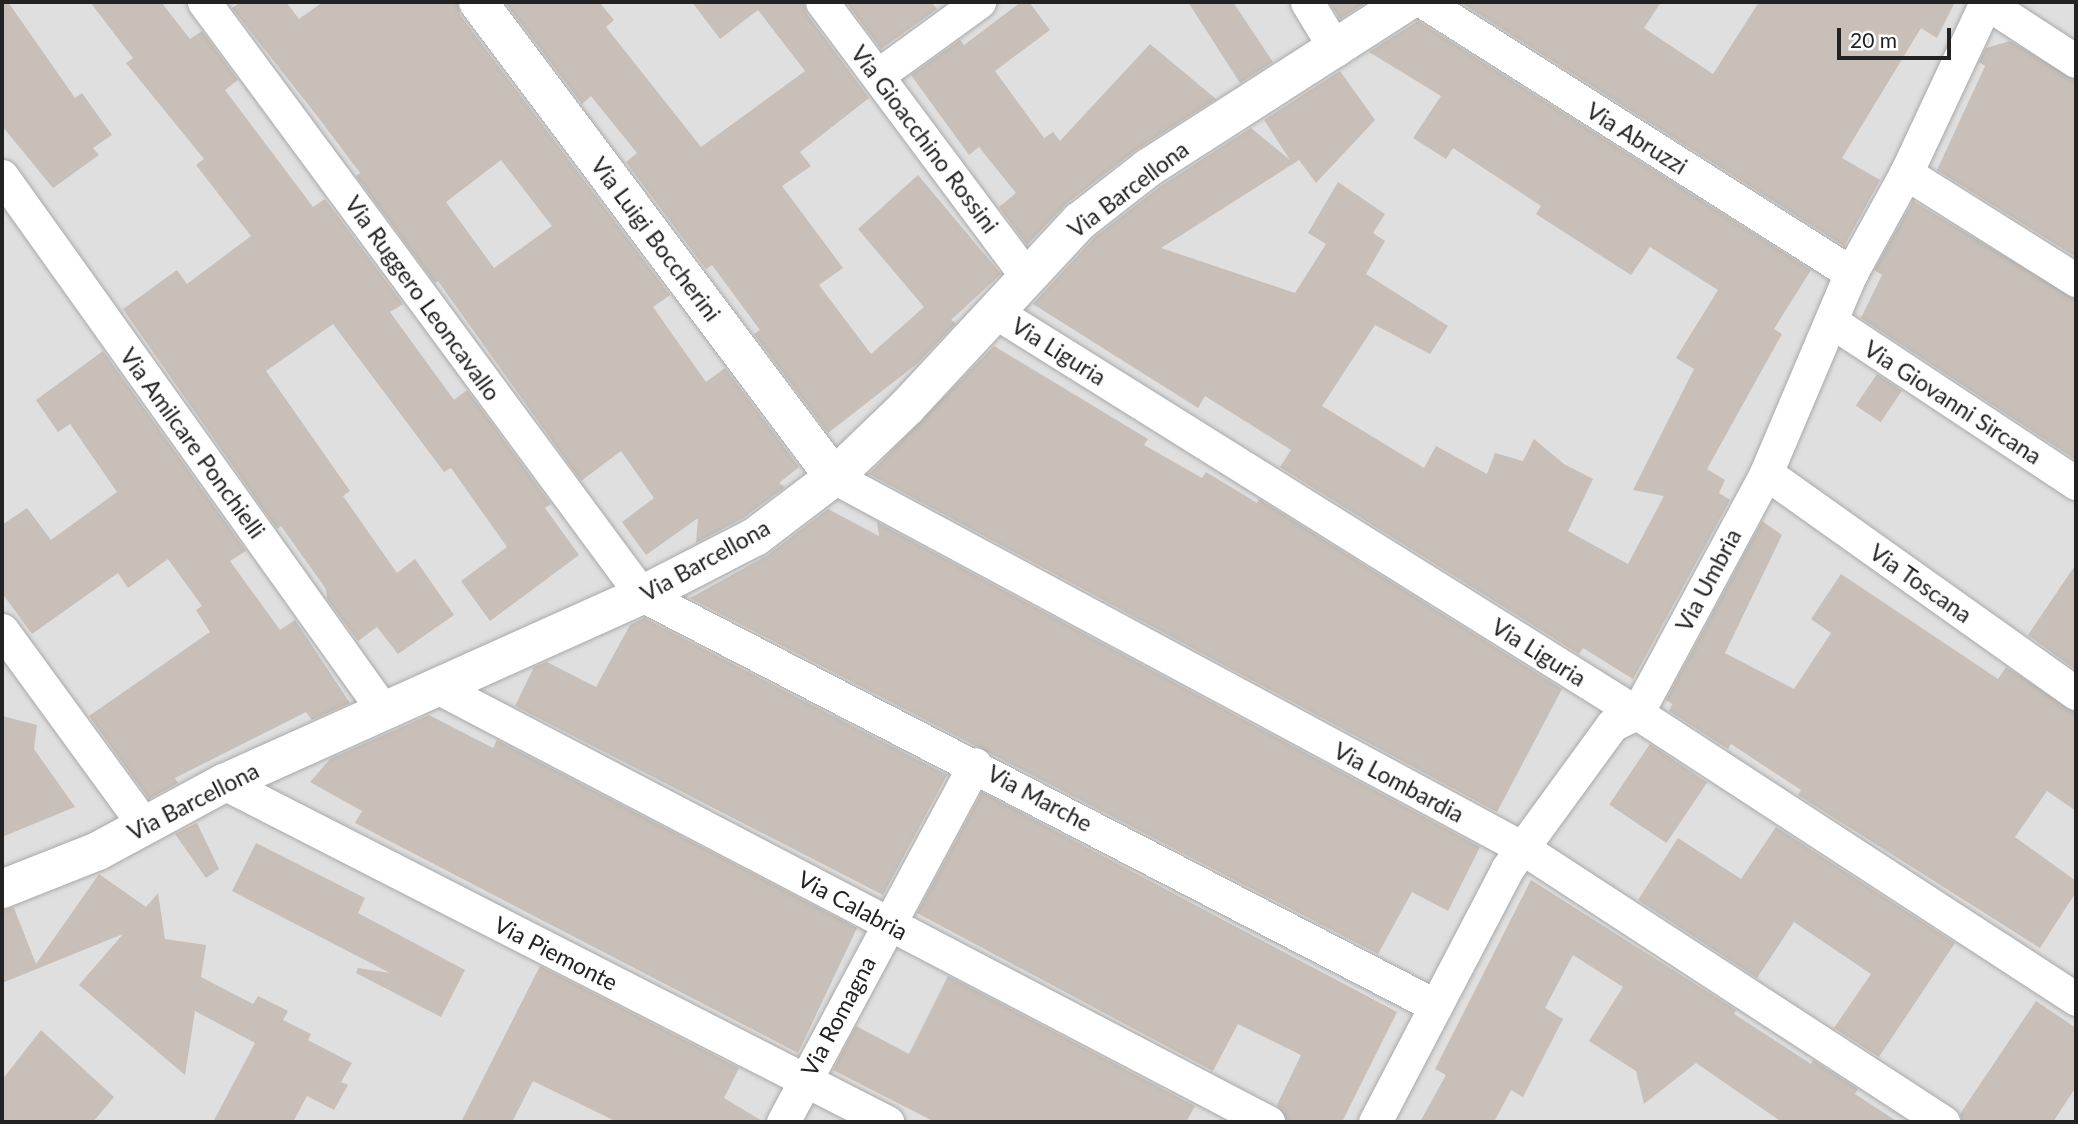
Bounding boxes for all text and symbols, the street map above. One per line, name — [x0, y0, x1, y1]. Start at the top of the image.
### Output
scale bar — [1840, 14, 1954, 58]
text: 20 m — [1850, 27, 1897, 52]
street label: Via Gioacchino Rossini — [846, 40, 1004, 238]
street label: Via Abruzzi — [1581, 96, 1693, 180]
street label: Via Barcellona — [1062, 135, 1194, 243]
street label: Via Luigi Boccherini — [585, 152, 727, 326]
street label: Via Ruggero Leoncavallo — [340, 190, 506, 406]
street label: Via Liguria — [1007, 311, 1111, 391]
street label: Via Giovanni Sircana — [1859, 334, 2047, 470]
street label: Via Amilcare Ponchielli — [115, 342, 271, 544]
street label: Via Barcellona — [636, 513, 774, 607]
street label: Via Umbria — [1670, 524, 1746, 636]
street label: Via Toscana — [1864, 538, 1978, 628]
street label: Via Liguria — [1487, 612, 1591, 692]
street label: Via Lombardia — [1329, 736, 1469, 828]
street label: Via Barcellona — [123, 756, 263, 846]
street label: Via Marche — [983, 759, 1097, 837]
street label: Via Calabria — [793, 865, 913, 945]
street label: Via Piemonte — [490, 910, 622, 996]
street label: Via Romagna — [795, 951, 881, 1081]

